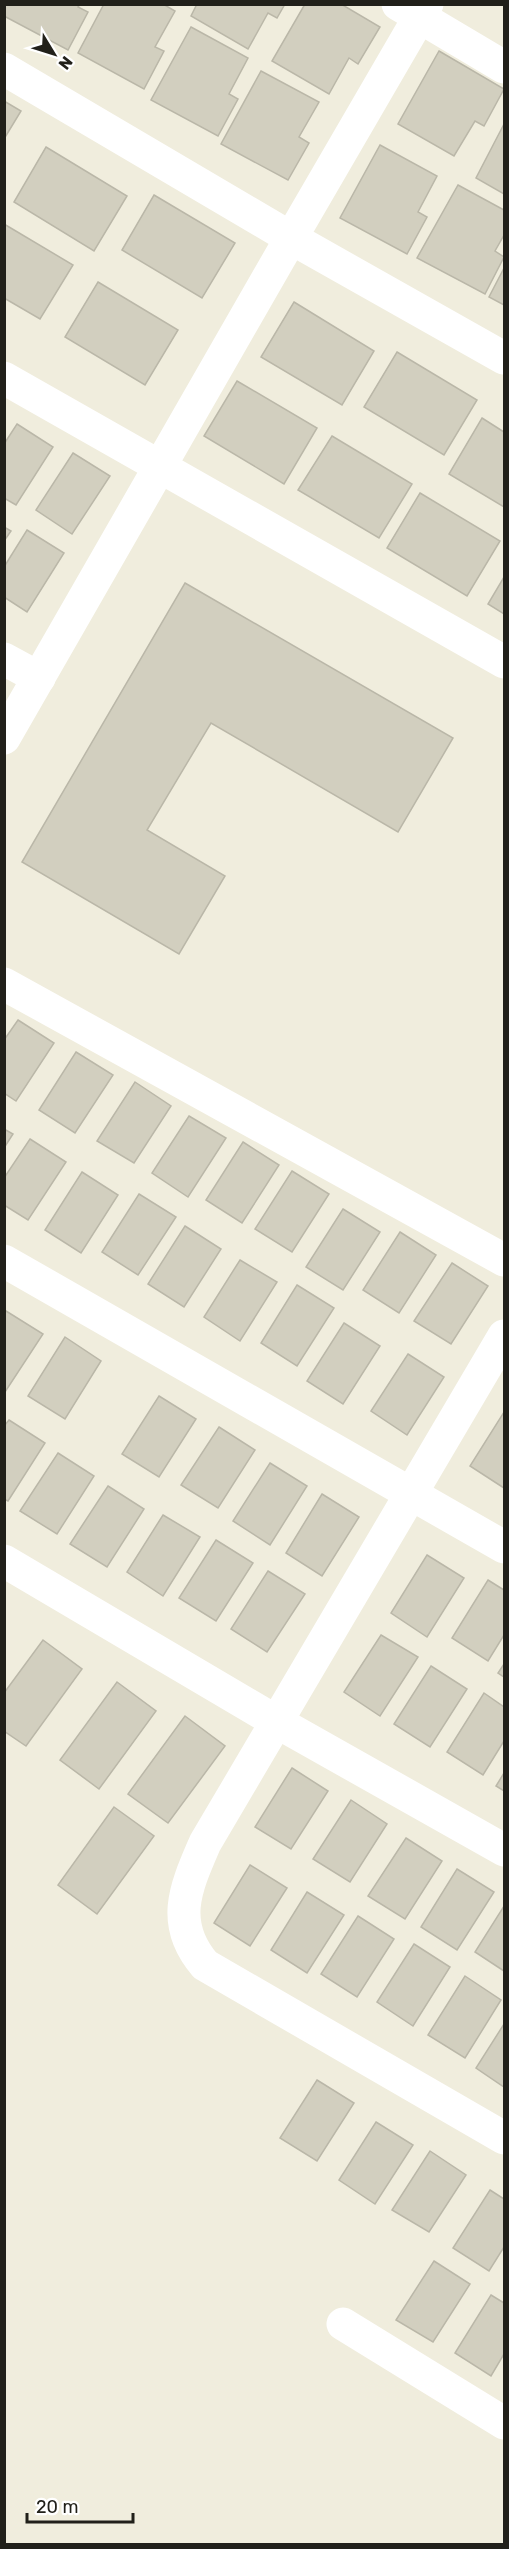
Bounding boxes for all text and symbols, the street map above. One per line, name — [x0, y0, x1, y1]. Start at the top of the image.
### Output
north arrow — [24, 24, 84, 84]
text: N — [54, 53, 76, 73]
scale bar — [27, 2486, 134, 2524]
text: 20 m — [36, 2496, 78, 2518]

